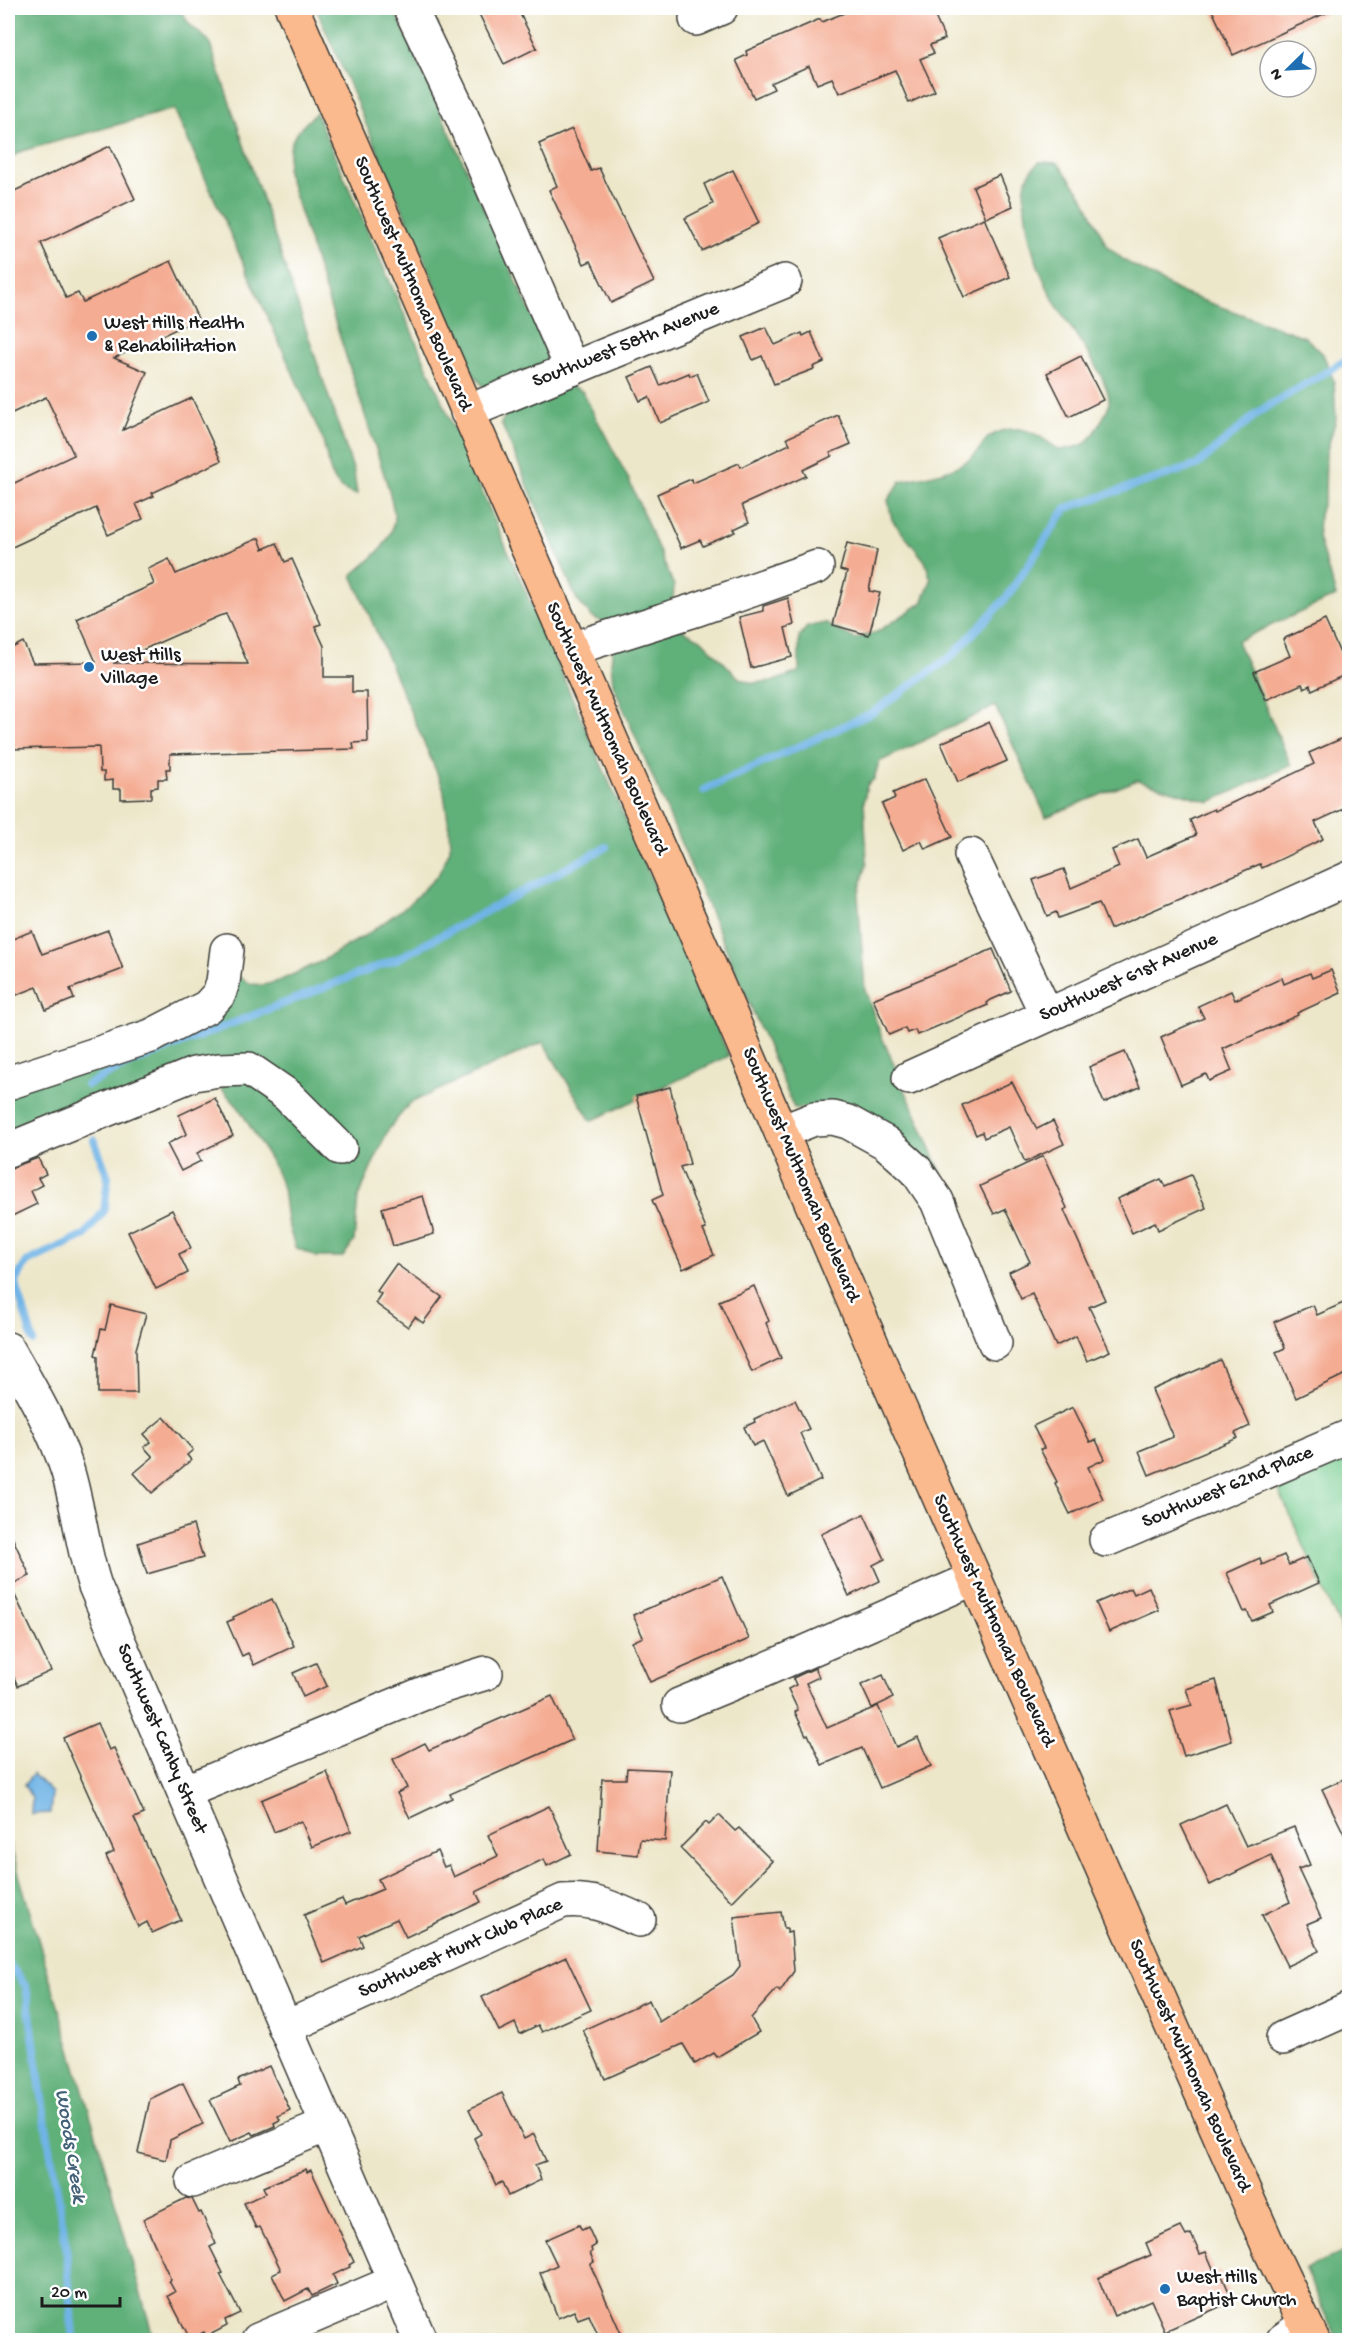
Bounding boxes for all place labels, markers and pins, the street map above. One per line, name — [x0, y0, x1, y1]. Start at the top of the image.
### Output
place label: West Hills Health & Rehabilitation — [104, 313, 245, 359]
marker: West Hills Health & Rehabilitation — [85, 329, 99, 343]
place label: West Hills Village — [100, 645, 181, 691]
marker: West Hills Village — [82, 660, 96, 674]
place label: West Hills Baptist Church — [1176, 2267, 1297, 2313]
marker: West Hills Baptist Church — [1158, 2282, 1172, 2296]

